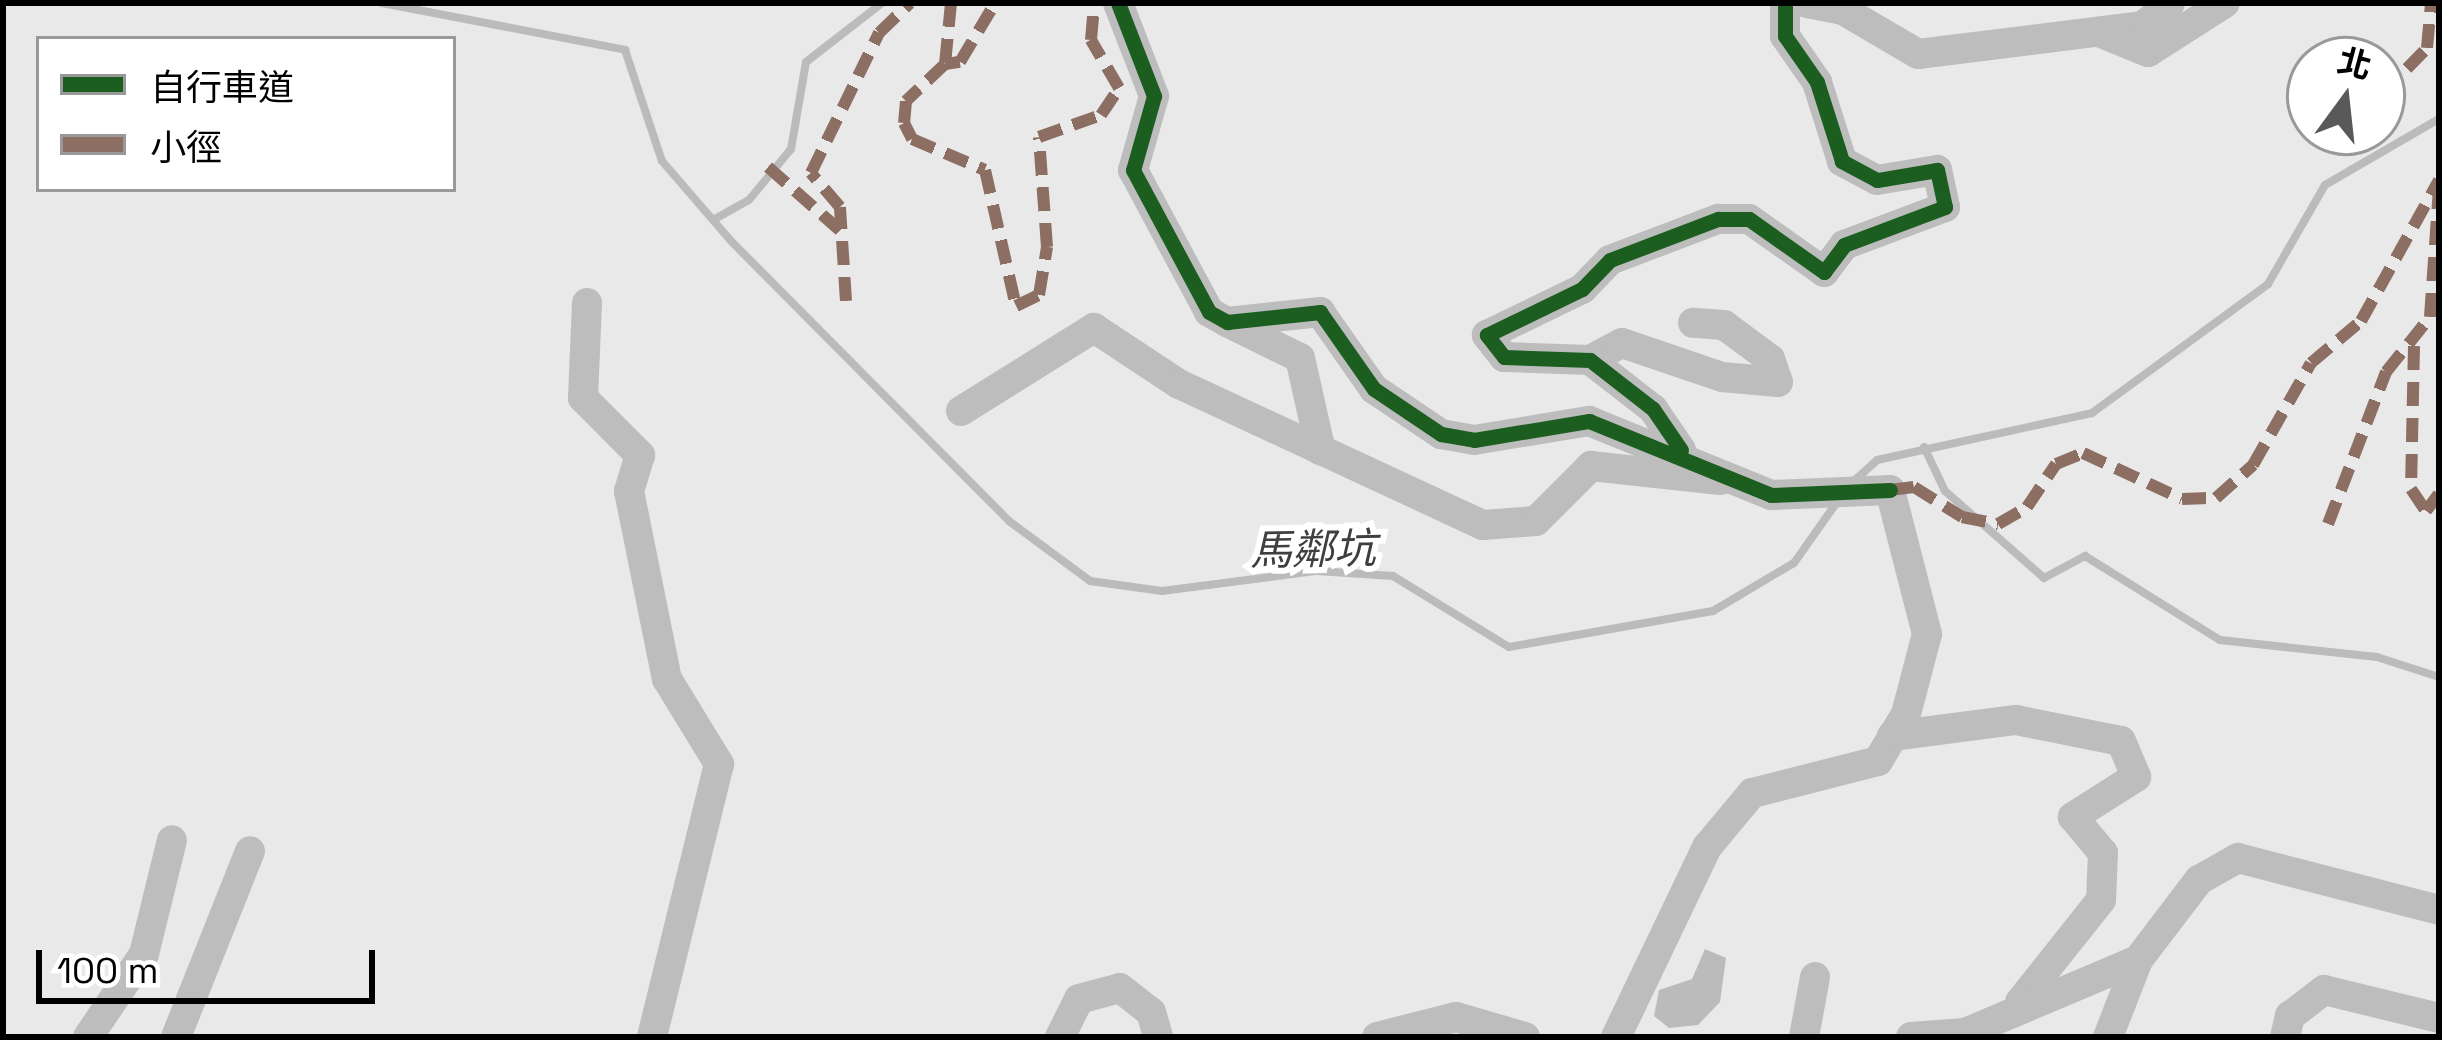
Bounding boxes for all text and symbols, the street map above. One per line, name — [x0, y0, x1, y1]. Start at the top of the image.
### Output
legend — [36, 36, 456, 192]
north arrow — [2286, 36, 2406, 156]
text: 北 — [2333, 40, 2376, 89]
text: 自行車道 — [150, 65, 294, 111]
text: 小徑 — [150, 125, 222, 171]
water label: 馬鄰坑 — [1250, 524, 1376, 576]
scale bar — [42, 926, 381, 1000]
text: 100 m — [57, 948, 158, 994]

